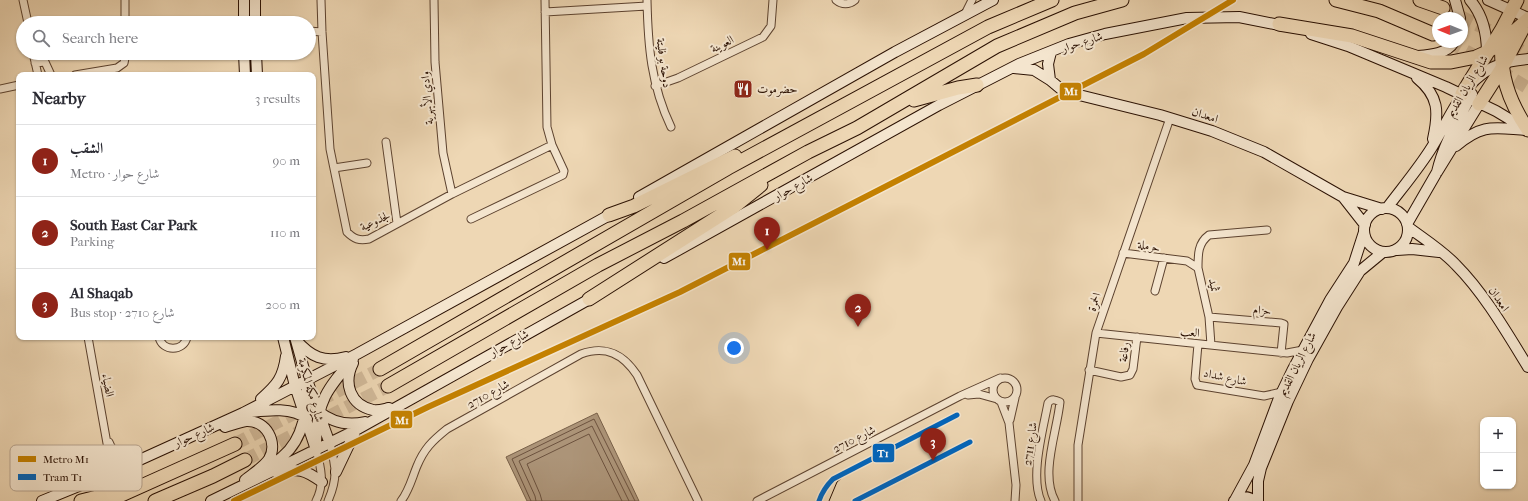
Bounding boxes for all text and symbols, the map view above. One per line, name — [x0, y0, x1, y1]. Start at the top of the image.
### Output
north arrow — [1432, 12, 1468, 48]
search box — [16, 16, 316, 60]
icon: search — [30, 27, 52, 49]
text: Search here — [62, 29, 138, 47]
street label: شارع حوار — [1059, 29, 1106, 59]
street label: العوينة — [708, 32, 737, 57]
street label: دوحة بو فليتة — [653, 37, 674, 89]
street label: شارع الريان القديم — [1443, 52, 1495, 122]
street label: وادي الأبهرية — [416, 70, 439, 126]
restaurant icon: حضرموت — [732, 78, 754, 100]
place label: حضرموت — [757, 82, 798, 97]
line badge: M1 — [1059, 82, 1082, 101]
text: M1 — [1063, 85, 1078, 98]
text: Nearby — [32, 88, 86, 108]
text: 3 results — [255, 91, 300, 106]
street label: امعدان — [1190, 104, 1220, 126]
text: الشقب — [70, 139, 103, 157]
text: 1 — [43, 153, 47, 168]
text: 90 m — [272, 153, 300, 168]
text: Metro · شارع حوار — [70, 166, 159, 181]
street label: شارع حوار — [770, 170, 817, 207]
street label: لجذوعية — [358, 208, 393, 235]
text: South East Car Park — [70, 216, 197, 234]
pin: 1 — [754, 217, 780, 250]
text: 2 — [42, 225, 48, 240]
text: 110 m — [270, 225, 300, 240]
text: Parking — [70, 234, 114, 249]
street label: حرملة — [1136, 237, 1161, 255]
line badge: M1 — [728, 252, 751, 271]
text: M1 — [731, 255, 746, 268]
street label: ثميد — [1206, 277, 1222, 293]
text: Al Shaqab — [70, 284, 133, 302]
street label: امعدان — [1486, 284, 1513, 314]
street label: الحمرة — [1084, 290, 1105, 313]
pin: 2 — [845, 294, 871, 327]
text: 3 — [42, 297, 48, 312]
text: 200 m — [265, 297, 300, 312]
street label: حزام — [1252, 302, 1272, 322]
text: Bus stop · شارع 2710 — [70, 305, 175, 320]
street label: العب — [1179, 324, 1201, 341]
street label: شارع حوار — [486, 326, 533, 363]
street label: شارع الريان القديم — [1275, 329, 1323, 400]
your location — [724, 338, 744, 358]
street label: رفاعة — [1116, 341, 1132, 363]
street label: شارع مكة المكرمة — [291, 356, 327, 425]
street label: شارع شداد — [1201, 366, 1248, 392]
street label: الضياء — [99, 372, 117, 398]
street label: شارع 2710 — [464, 377, 514, 415]
line badge: M1 — [390, 410, 413, 429]
text: M1 — [394, 414, 409, 427]
map controls — [1480, 417, 1516, 489]
button: + — [1480, 417, 1516, 453]
street label: شارع حوار — [171, 420, 218, 454]
street label: شارع 2711 — [1020, 421, 1044, 467]
street label: شارع 2710 — [830, 422, 880, 459]
pin: 3 — [920, 428, 946, 461]
line badge: T1 — [872, 443, 895, 463]
legend — [10, 445, 142, 491]
text: T1 — [876, 447, 889, 460]
text: Metro M1 — [43, 453, 89, 466]
button: − — [1480, 453, 1516, 489]
text: Tram T1 — [43, 471, 82, 484]

